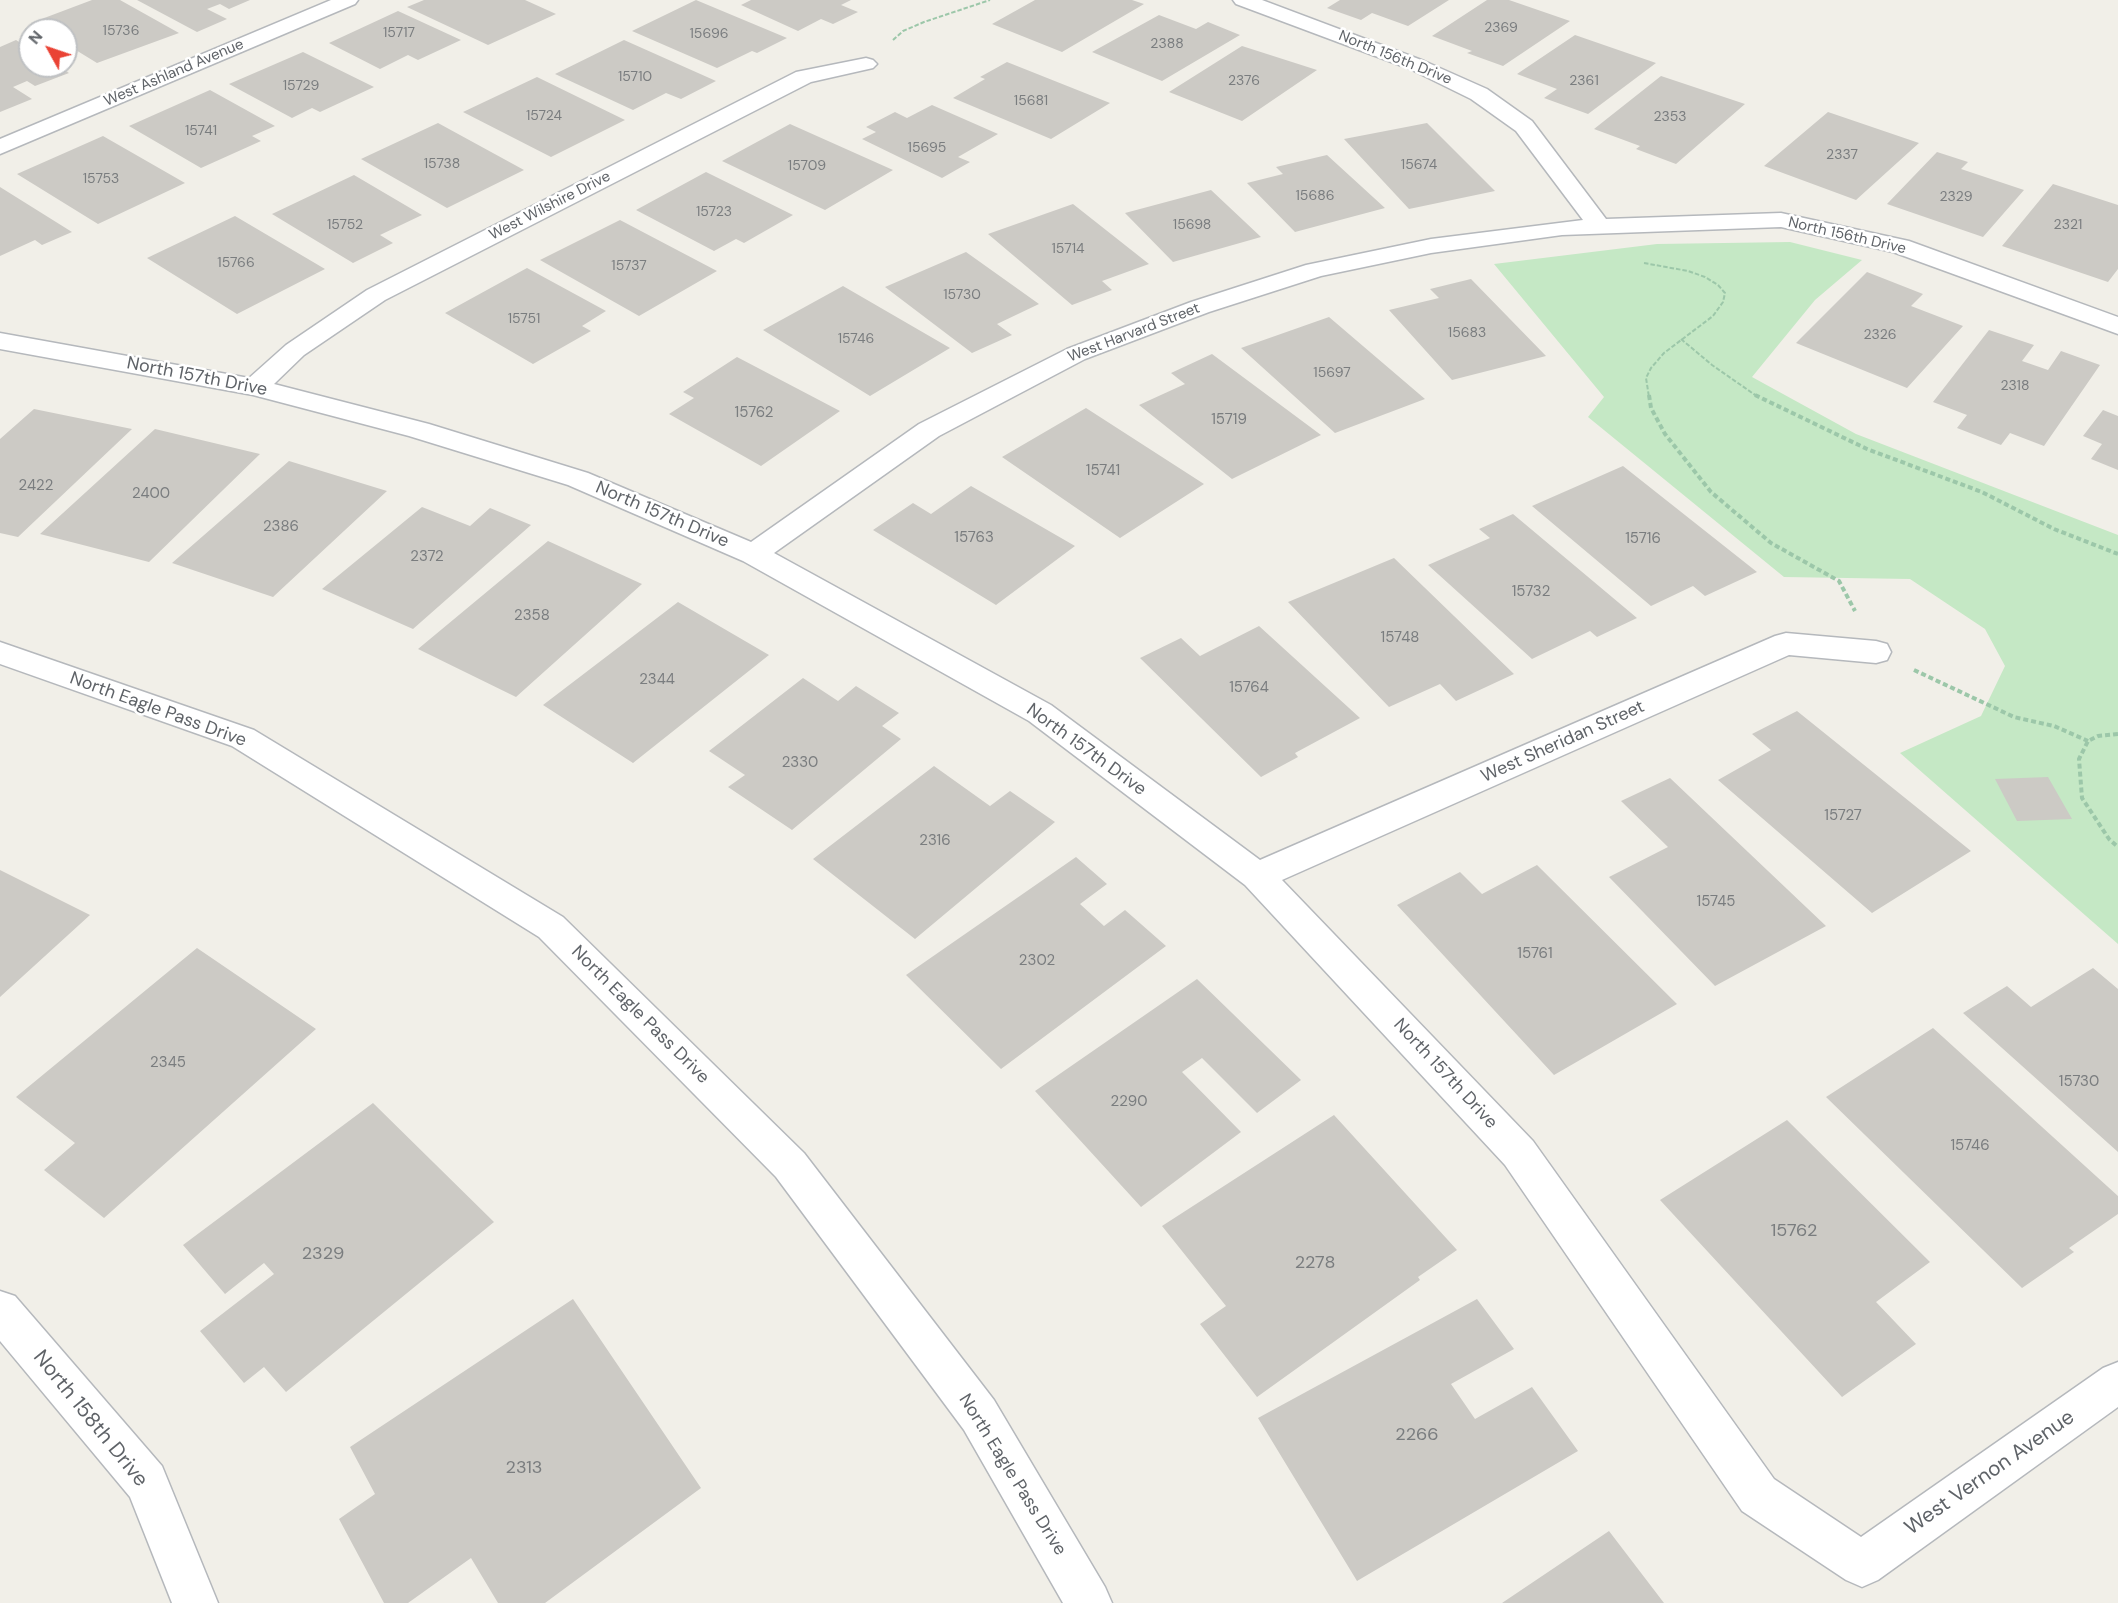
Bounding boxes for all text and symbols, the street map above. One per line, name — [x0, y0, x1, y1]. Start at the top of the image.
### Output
north arrow — [18, 18, 78, 78]
house number: 2369 — [1484, 20, 1518, 36]
house number: 15736 — [103, 23, 139, 39]
house number: 15717 — [383, 25, 415, 41]
text: N — [24, 26, 47, 49]
house number: 15696 — [689, 26, 729, 42]
street label: North 156th Drive — [1336, 27, 1454, 89]
street label: West Ashland Avenue — [101, 35, 247, 111]
house number: 2388 — [1150, 36, 1184, 52]
house number: 15710 — [618, 69, 652, 85]
house number: 2376 — [1228, 73, 1260, 89]
house number: 2361 — [1569, 73, 1599, 89]
house number: 15729 — [283, 78, 319, 94]
house number: 15681 — [1014, 93, 1048, 109]
house number: 15724 — [526, 108, 562, 124]
house number: 2353 — [1653, 109, 1687, 125]
house number: 15741 — [185, 123, 217, 139]
house number: 15695 — [908, 140, 946, 156]
house number: 2337 — [1826, 147, 1858, 163]
house number: 15738 — [424, 156, 460, 172]
house number: 15674 — [1401, 157, 1437, 173]
house number: 15709 — [788, 158, 826, 174]
street label: West Wilshire Drive — [486, 168, 614, 244]
house number: 15753 — [83, 171, 119, 187]
house number: 15686 — [1295, 188, 1335, 204]
house number: 2329 — [1939, 189, 1973, 205]
house number: 15723 — [696, 204, 732, 220]
street label: North 156th Drive — [1786, 214, 1908, 258]
house number: 15752 — [327, 217, 363, 233]
house number: 15698 — [1173, 217, 1211, 233]
house number: 2321 — [2054, 217, 2082, 233]
house number: 15714 — [1051, 241, 1085, 257]
house number: 15766 — [217, 255, 255, 271]
house number: 15737 — [611, 258, 647, 274]
house number: 15730 — [943, 287, 981, 303]
street label: West Harvard Street — [1065, 299, 1203, 367]
house number: 15751 — [508, 311, 540, 327]
house number: 15683 — [1448, 325, 1486, 341]
house number: 2326 — [1863, 327, 1897, 343]
house number: 15746 — [838, 331, 874, 347]
street label: North 157th Drive — [125, 353, 269, 401]
house number: 15697 — [1313, 365, 1351, 381]
house number: 2318 — [2001, 378, 2029, 394]
house number: 15762 — [735, 404, 773, 422]
house number: 15719 — [1211, 411, 1247, 429]
house number: 15741 — [1086, 462, 1120, 480]
house number: 2422 — [19, 477, 53, 495]
street label: North 157th Drive — [592, 477, 732, 553]
house number: 2400 — [132, 485, 170, 503]
house number: 2386 — [263, 518, 299, 536]
house number: 15763 — [954, 529, 994, 547]
house number: 15716 — [1625, 530, 1661, 548]
house number: 2372 — [410, 548, 444, 566]
house number: 15732 — [1512, 583, 1550, 601]
house number: 2358 — [514, 607, 550, 625]
house number: 15748 — [1381, 629, 1419, 647]
street label: North Eagle Pass Drive — [67, 668, 249, 752]
house number: 2344 — [639, 671, 675, 689]
house number: 15764 — [1229, 679, 1269, 697]
street label: West Sheridan Street — [1478, 696, 1648, 788]
street label: North 157th Drive — [1022, 699, 1150, 801]
house number: 2330 — [782, 754, 818, 772]
house number: 15727 — [1824, 807, 1862, 825]
house number: 2316 — [919, 832, 951, 850]
house number: 15745 — [1697, 893, 1735, 911]
street label: North Eagle Pass Drive — [566, 941, 714, 1089]
house number: 15761 — [1517, 945, 1553, 963]
house number: 2302 — [1019, 952, 1055, 970]
street label: North 157th Drive — [1388, 1014, 1502, 1134]
house number: 2345 — [150, 1054, 186, 1072]
house number: 15730 — [2059, 1073, 2099, 1091]
house number: 2290 — [1111, 1093, 1147, 1111]
house number: 15746 — [1950, 1137, 1990, 1155]
house number: 15762 — [1771, 1220, 1817, 1242]
house number: 2329 — [302, 1243, 344, 1265]
house number: 2278 — [1295, 1252, 1335, 1274]
street label: North 158th Drive — [27, 1346, 153, 1492]
street label: North Eagle Pass Drive — [953, 1390, 1071, 1560]
street label: West Vernon Avenue — [1900, 1405, 2080, 1541]
house number: 2266 — [1395, 1424, 1439, 1446]
house number: 2313 — [506, 1457, 542, 1479]

